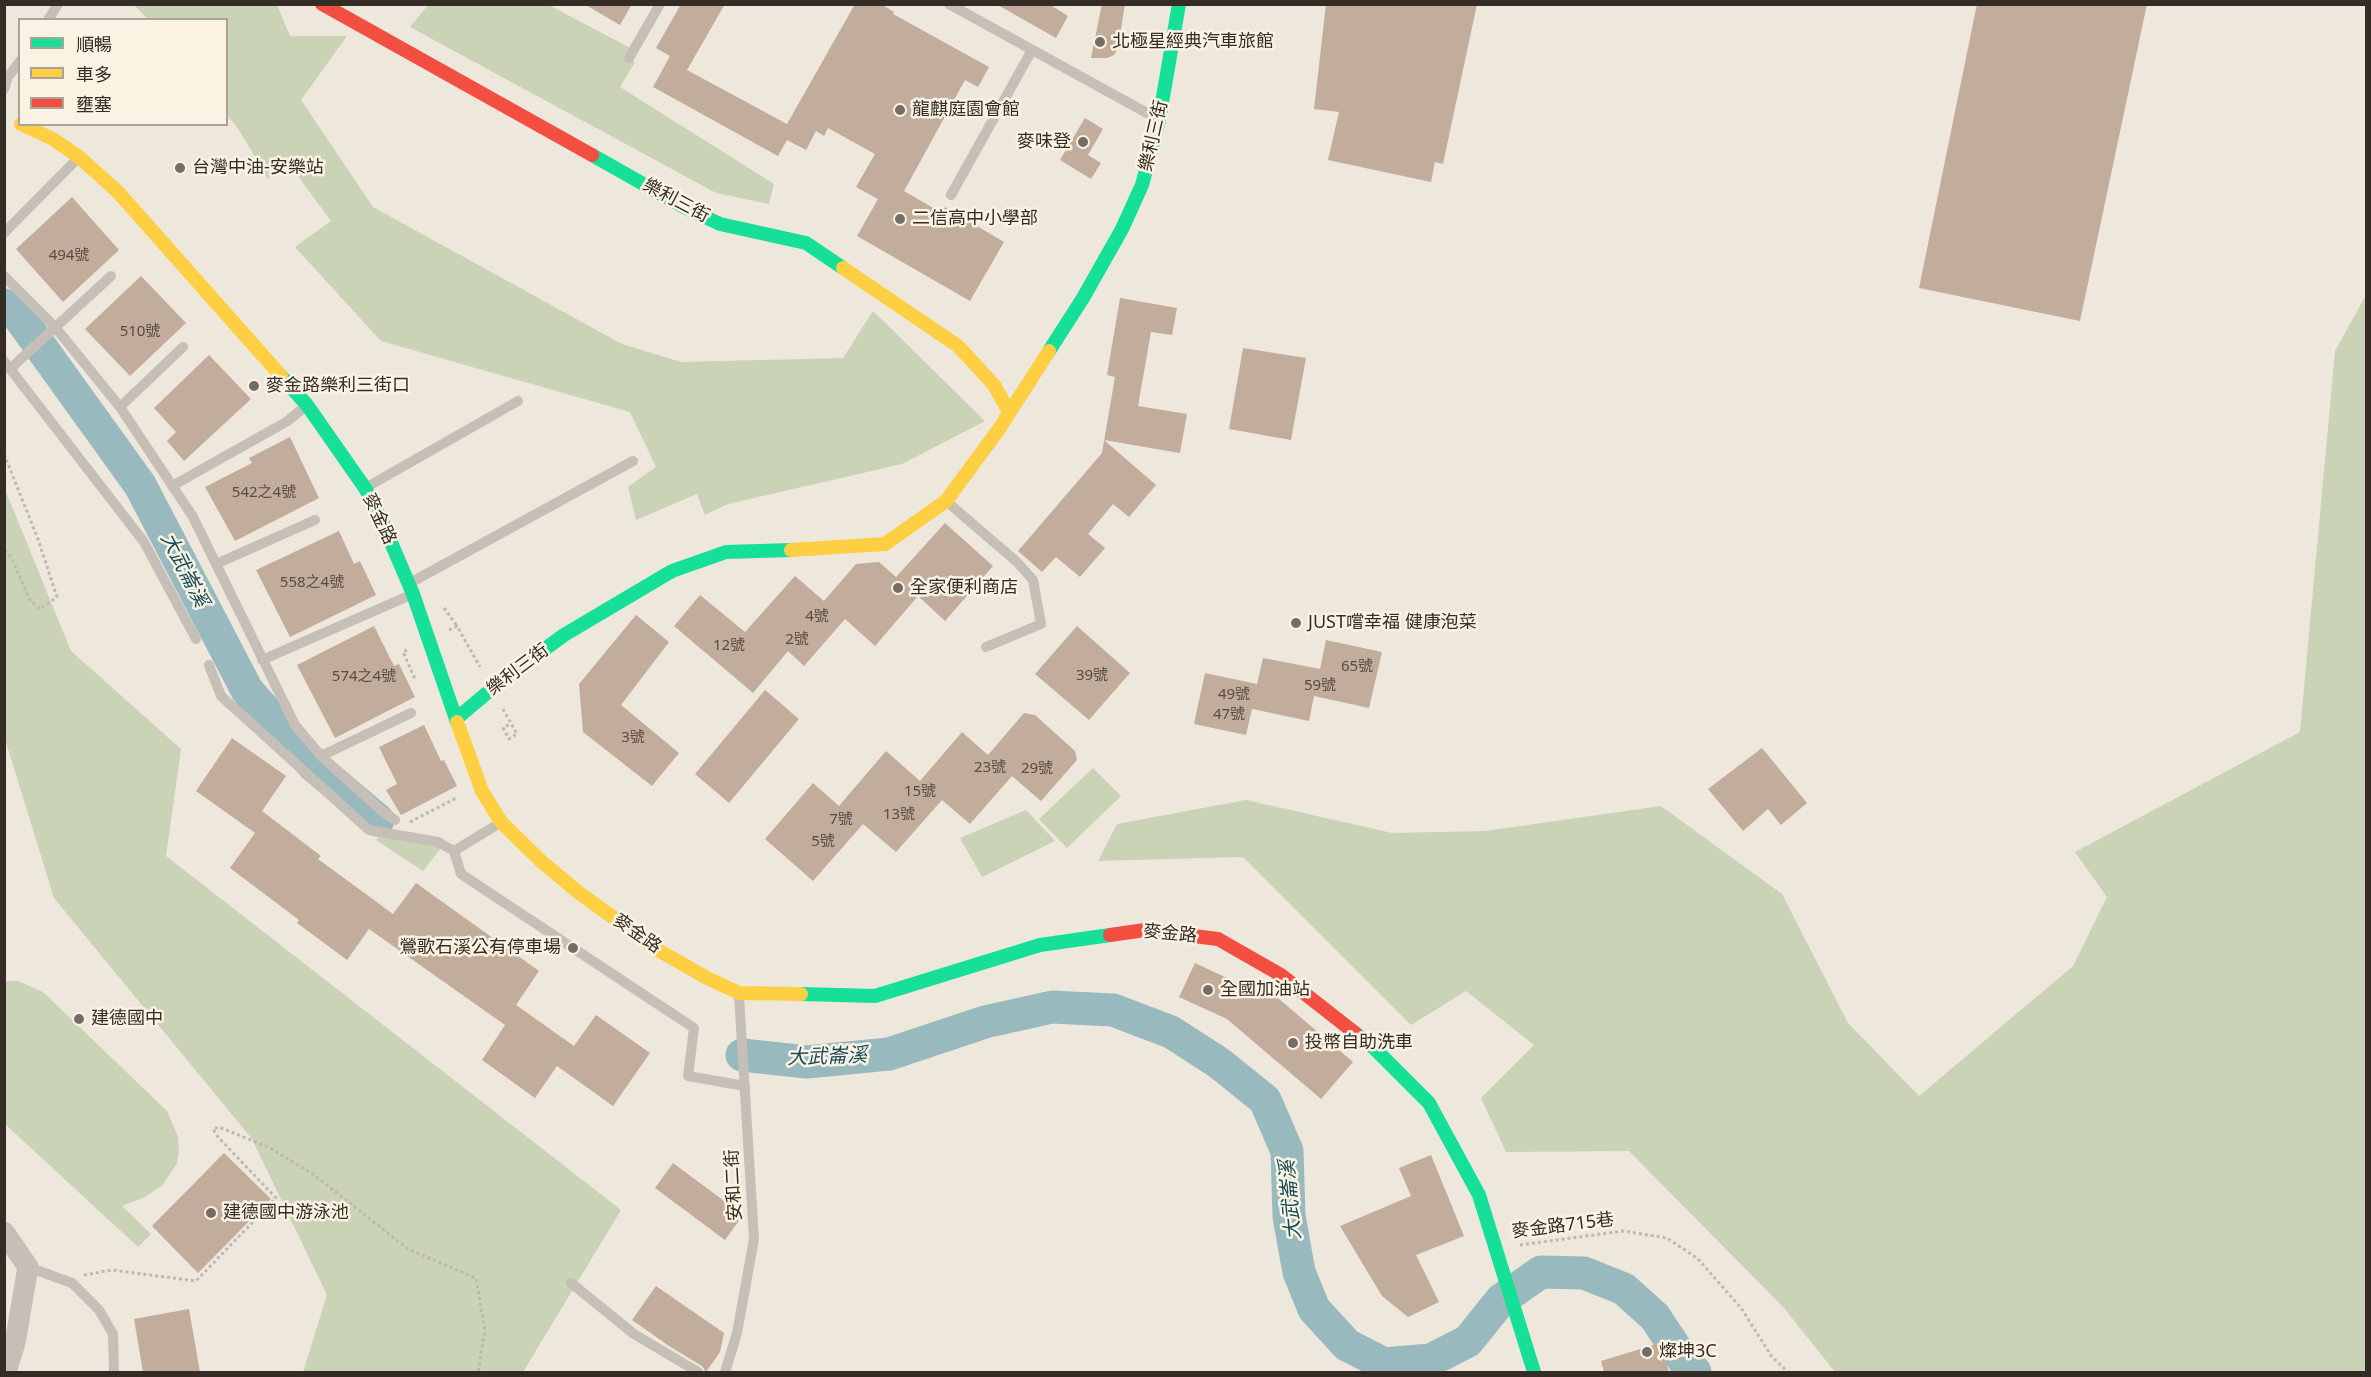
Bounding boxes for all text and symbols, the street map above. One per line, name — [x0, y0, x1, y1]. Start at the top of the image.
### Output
legend — [18, 18, 228, 126]
place label: 北極星經典汽車旅館 — [1112, 31, 1274, 53]
text: 順暢 — [76, 32, 112, 56]
marker: 北極星經典汽車旅館 — [1093, 35, 1107, 49]
text: 車多 — [76, 62, 112, 86]
text: 壅塞 — [76, 92, 112, 116]
street label: 樂利三街 — [1135, 98, 1173, 174]
place label: 龍麒庭園會館 — [912, 99, 1020, 121]
marker: 龍麒庭園會館 — [893, 103, 907, 117]
place label: 麥味登 — [1017, 131, 1071, 153]
marker: 麥味登 — [1076, 135, 1090, 149]
place label: 台灣中油-安樂站 — [192, 157, 324, 179]
marker: 台灣中油-安樂站 — [173, 161, 187, 175]
street label: 樂利三街 — [639, 175, 713, 227]
place label: 二信高中小學部 — [912, 208, 1038, 230]
marker: 二信高中小學部 — [893, 212, 907, 226]
house number: 494號 — [49, 247, 89, 265]
house number: 510號 — [120, 323, 160, 341]
place label: 麥金路樂利三街口 — [266, 375, 410, 397]
marker: 麥金路樂利三街口 — [247, 379, 261, 393]
house number: 542之4號 — [232, 484, 296, 502]
street label: 麥金路 — [358, 490, 400, 548]
water label: 大武崙溪 — [155, 529, 213, 611]
house number: 558之4號 — [280, 574, 344, 592]
place label: 全家便利商店 — [910, 577, 1018, 599]
marker: 全家便利商店 — [891, 581, 905, 595]
house number: 4號 — [805, 608, 829, 626]
place label: JUST嚐幸福 健康泡菜 — [1308, 612, 1477, 634]
marker: JUST嚐幸福 健康泡菜 — [1289, 616, 1303, 630]
house number: 2號 — [785, 631, 809, 649]
house number: 12號 — [713, 637, 745, 655]
street label: 樂利三街 — [483, 640, 553, 700]
house number: 65號 — [1341, 658, 1373, 676]
house number: 39號 — [1076, 667, 1108, 685]
house number: 574之4號 — [332, 668, 396, 686]
house number: 59號 — [1304, 677, 1336, 695]
house number: 49號 — [1218, 686, 1250, 704]
house number: 47號 — [1213, 706, 1245, 724]
house number: 3號 — [621, 729, 645, 747]
house number: 23號 — [974, 759, 1006, 777]
house number: 29號 — [1021, 760, 1053, 778]
house number: 15號 — [904, 783, 936, 801]
house number: 13號 — [883, 806, 915, 824]
house number: 7號 — [829, 811, 853, 829]
house number: 5號 — [811, 833, 835, 851]
street label: 麥金路 — [609, 910, 665, 958]
street label: 麥金路 — [1142, 921, 1198, 947]
place label: 鶯歌石溪公有停車場 — [399, 937, 561, 959]
marker: 鶯歌石溪公有停車場 — [566, 941, 580, 955]
place label: 全國加油站 — [1220, 979, 1310, 1001]
marker: 全國加油站 — [1201, 983, 1215, 997]
place label: 建德國中 — [91, 1008, 163, 1030]
marker: 建德國中 — [72, 1012, 86, 1026]
place label: 投幣自助洗車 — [1305, 1032, 1413, 1054]
marker: 投幣自助洗車 — [1286, 1036, 1300, 1050]
water label: 大武崙溪 — [787, 1044, 867, 1070]
street label: 安和二街 — [721, 1148, 747, 1222]
water label: 大武崙溪 — [1276, 1159, 1306, 1241]
place label: 建德國中游泳池 — [223, 1202, 349, 1224]
marker: 建德國中游泳池 — [204, 1206, 218, 1220]
street label: 麥金路715巷 — [1511, 1209, 1615, 1243]
place label: 燦坤3C — [1659, 1341, 1717, 1363]
marker: 燦坤3C — [1640, 1345, 1654, 1359]

